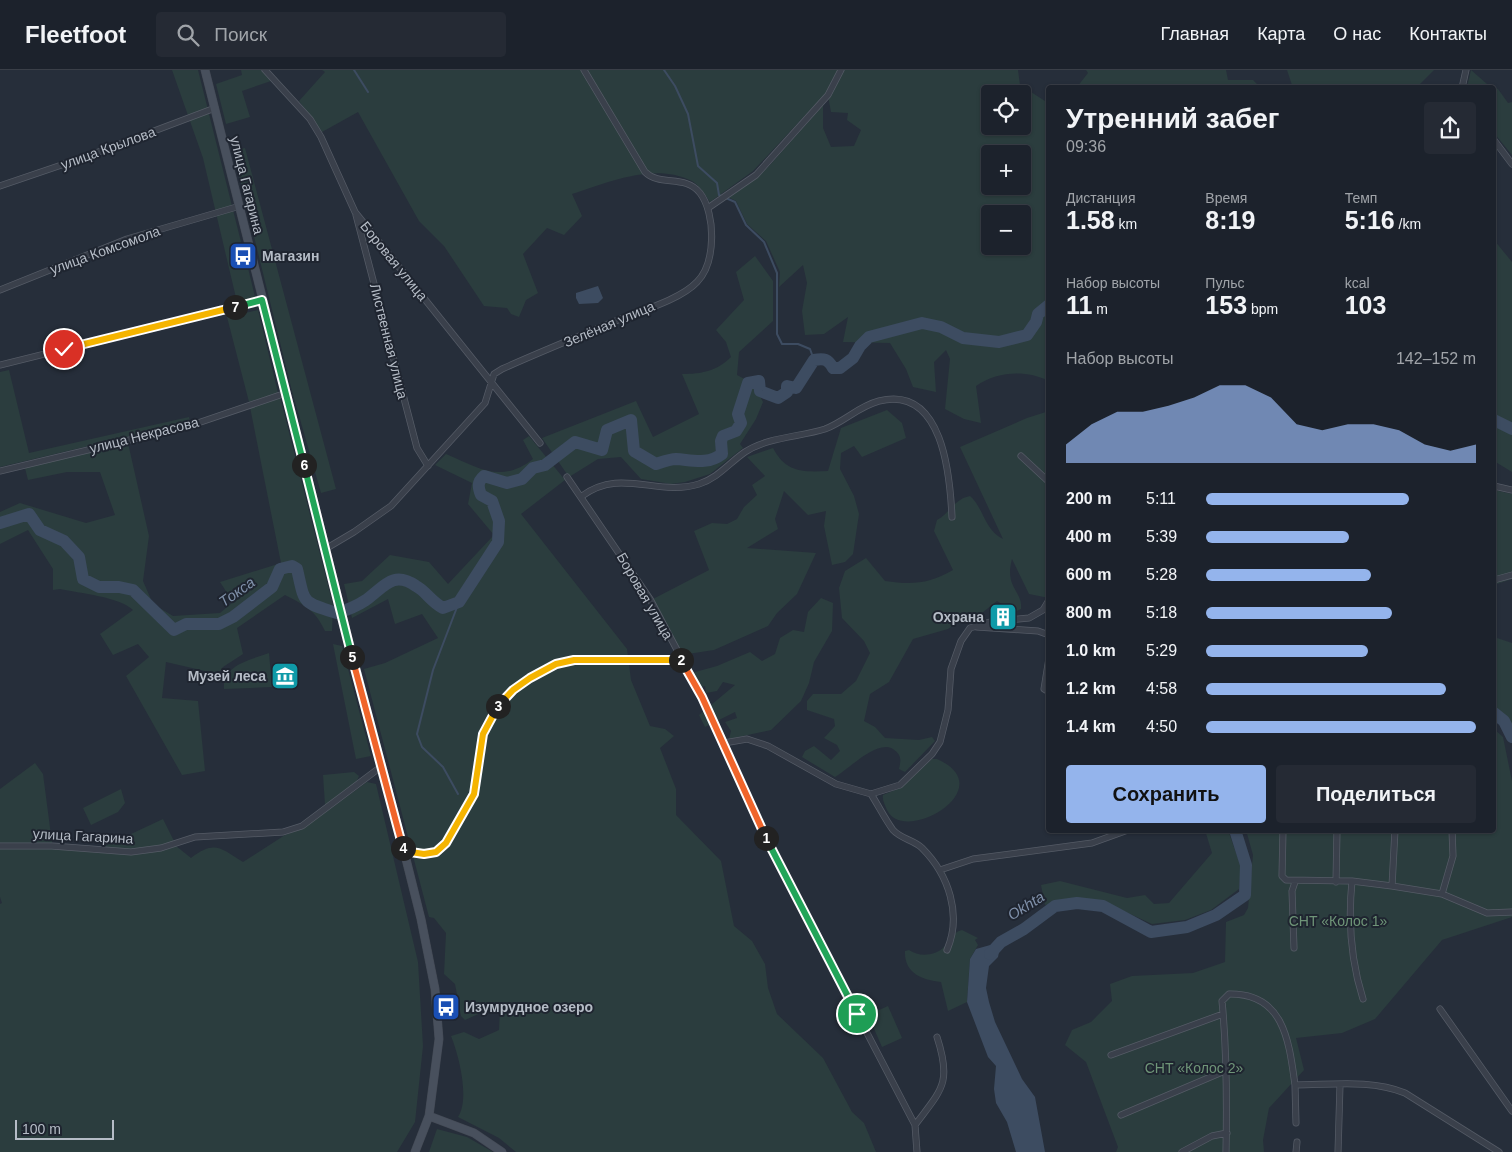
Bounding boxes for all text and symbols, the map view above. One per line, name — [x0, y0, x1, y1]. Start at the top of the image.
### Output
search box — [156, 12, 506, 57]
text: Fleetfoot — [25, 21, 126, 48]
icon: search — [174, 21, 202, 49]
text: Поиск — [214, 24, 267, 45]
text: Главная — [1161, 24, 1229, 44]
text: Карта — [1257, 24, 1305, 44]
text: О нас — [1333, 24, 1381, 44]
text: Контакты — [1409, 24, 1487, 44]
map controls — [981, 85, 1031, 255]
button: locate — [981, 85, 1031, 135]
button: share — [1424, 102, 1476, 154]
text: Утренний забег — [1066, 103, 1280, 134]
street label: улица Крылова — [58, 123, 158, 173]
street label: улица Гагарина — [227, 134, 267, 236]
text: 09:36 — [1066, 138, 1106, 155]
button: + — [981, 145, 1031, 195]
text: Дистанция — [1066, 190, 1136, 206]
text: Время — [1205, 190, 1247, 206]
text: Темп — [1345, 190, 1377, 206]
button: − — [981, 205, 1031, 255]
text: 1.58 — [1066, 206, 1115, 234]
text: 8:19 — [1205, 206, 1255, 234]
text: 5:16 — [1345, 206, 1395, 234]
text: km — [1115, 216, 1137, 232]
text: /km — [1395, 216, 1421, 232]
street label: Боровая улица — [357, 218, 431, 304]
street label: улица Комсомола — [48, 223, 162, 277]
bus stop icon: Магазин — [228, 241, 258, 271]
place label: Магазин — [262, 248, 319, 264]
text: Набор высоты — [1066, 275, 1160, 291]
text: Пульс — [1205, 275, 1245, 291]
text: kcal — [1345, 275, 1370, 291]
street label: Лиственная улица — [367, 281, 411, 401]
text: 11 — [1066, 291, 1092, 319]
text: 153 — [1205, 291, 1247, 319]
text: 103 — [1345, 291, 1386, 319]
pin: 7 — [222, 294, 248, 320]
street label: Зелёная улица — [561, 298, 657, 350]
text: 7 — [232, 299, 239, 315]
text: m — [1092, 301, 1108, 317]
text: bpm — [1247, 301, 1278, 317]
pin — [43, 328, 85, 370]
icon: check — [50, 335, 78, 363]
text: Набор высоты — [1066, 350, 1173, 367]
text: 142–152 m — [1396, 350, 1476, 367]
street label: улица Некрасова — [88, 414, 200, 456]
pin: 6 — [292, 452, 316, 478]
text: 6 — [301, 457, 308, 473]
text: 200 m — [1066, 490, 1111, 507]
text: 5:11 — [1146, 490, 1176, 507]
text: 400 m — [1066, 528, 1111, 545]
text: 5:39 — [1146, 528, 1177, 545]
street label: Боровая улица — [614, 550, 676, 642]
text: 600 m — [1066, 566, 1111, 583]
text: 5:28 — [1146, 566, 1177, 583]
water label: Токса — [216, 573, 258, 610]
building icon: Охрана — [988, 602, 1018, 632]
text: 800 m — [1066, 604, 1111, 621]
text: 5:18 — [1146, 604, 1177, 621]
place label: Охрана — [933, 609, 984, 625]
text: 1.0 km — [1066, 642, 1116, 659]
text: 5:29 — [1146, 642, 1177, 659]
pin: 5 — [340, 644, 364, 670]
pin: 2 — [668, 648, 694, 672]
text: 5 — [349, 649, 356, 665]
text: 2 — [678, 652, 685, 668]
museum icon: Музей леса — [270, 661, 300, 691]
place label: Музей леса — [188, 668, 266, 684]
text: 1.2 km — [1066, 680, 1116, 697]
text: 4:58 — [1146, 680, 1177, 697]
pin: 3 — [486, 694, 510, 718]
text: 3 — [495, 698, 502, 714]
text: 1.4 km — [1066, 718, 1116, 735]
text: 4:50 — [1146, 718, 1177, 735]
button: Сохранить — [1066, 765, 1266, 823]
button: Поделиться — [1276, 765, 1476, 823]
street label: улица Гагарина — [32, 825, 134, 847]
pin: 1 — [754, 826, 778, 850]
text: 1 — [763, 830, 770, 846]
pin: 4 — [390, 836, 416, 860]
text: 4 — [400, 840, 407, 856]
water label: Okhta — [1004, 888, 1047, 923]
park label: СНТ «Колос 1» — [1289, 913, 1388, 929]
bus stop icon: Изумрудное озеро — [431, 992, 461, 1022]
pin — [836, 993, 878, 1035]
place label: Изумрудное озеро — [465, 999, 593, 1015]
icon: arrive — [843, 1000, 871, 1028]
park label: СНТ «Колос 2» — [1145, 1060, 1244, 1076]
scale bar — [15, 1117, 114, 1140]
text: 100 m — [22, 1121, 61, 1137]

